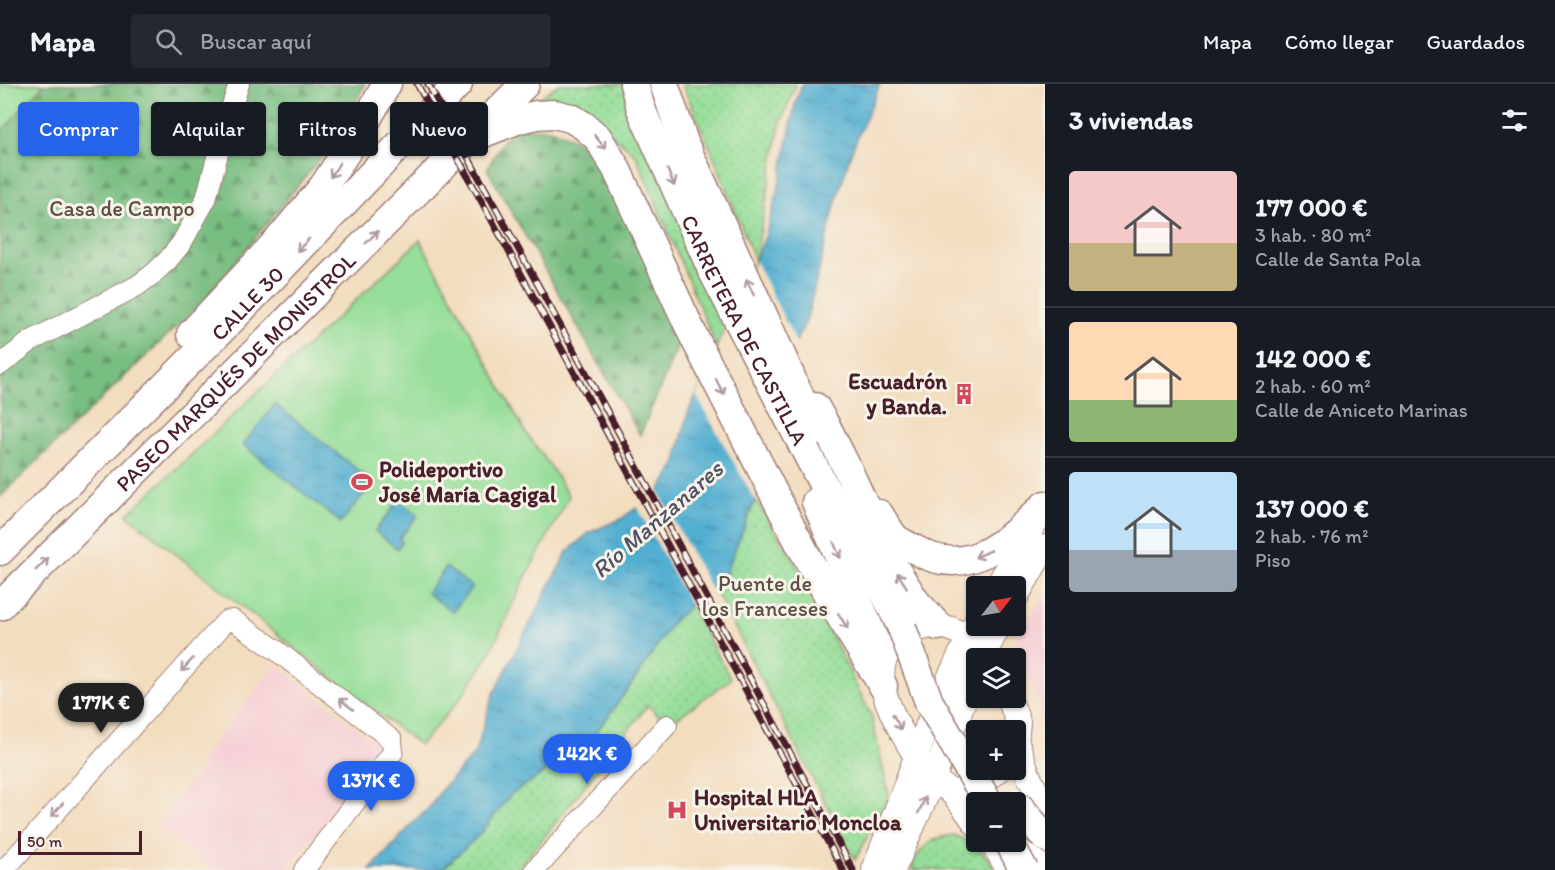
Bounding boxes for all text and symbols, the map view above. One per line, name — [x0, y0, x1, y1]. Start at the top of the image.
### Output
search box — [131, 14, 551, 68]
text: Mapa — [30, 24, 95, 58]
icon: search — [152, 25, 185, 58]
text: Buscar aquí — [200, 28, 311, 55]
text: Mapa — [1203, 29, 1252, 54]
text: Cómo llegar — [1285, 29, 1394, 54]
text: Guardados — [1427, 29, 1525, 54]
chip: Comprar — [18, 102, 139, 156]
chip: Alquilar — [151, 102, 266, 156]
chip: Filtros — [278, 102, 378, 156]
chip: Nuevo — [390, 102, 488, 156]
text: 3 viviendas — [1069, 104, 1193, 136]
icon: filters — [1498, 104, 1531, 137]
one-way arrow — [593, 134, 606, 150]
one-way arrow — [328, 161, 340, 178]
one-way arrow — [665, 168, 677, 186]
text: 177 000 € — [1255, 191, 1367, 223]
park label: Casa de Campo — [49, 195, 195, 222]
icon: home — [1117, 195, 1189, 267]
street label: CARRETERA DE CASTILLA — [676, 210, 814, 450]
text: 3 hab. · 80 m² — [1255, 223, 1372, 247]
one-way arrow — [365, 230, 380, 244]
one-way arrow — [296, 237, 310, 252]
street label: PASEO MARQUÉS DE MONISTROL — [110, 247, 361, 497]
text: Calle de Santa Pola — [1255, 247, 1421, 271]
street label: CALLE 30 — [205, 260, 289, 346]
one-way arrow — [744, 278, 755, 296]
text: 142 000 € — [1255, 342, 1371, 374]
icon: home — [1117, 346, 1189, 418]
place label: Escuadrón y Banda. — [848, 368, 947, 420]
text: 2 hab. · 60 m² — [1255, 374, 1371, 398]
one-way arrow — [715, 378, 726, 396]
building icon: Escuadrón y Banda. — [952, 382, 976, 406]
text: Calle de Aniceto Marinas — [1255, 398, 1468, 422]
water label: Río Manzanares — [586, 453, 729, 584]
place label: Polideportivo José María Cagigal — [378, 456, 557, 508]
sports icon: Polideportivo José María Cagigal — [350, 470, 374, 494]
text: 137 000 € — [1255, 492, 1369, 524]
icon: home — [1117, 496, 1189, 568]
text: 2 hab. · 76 m² — [1255, 524, 1368, 548]
one-way arrow — [832, 541, 843, 559]
one-way arrow — [974, 548, 992, 560]
text: Piso — [1255, 548, 1291, 572]
one-way arrow — [34, 557, 49, 572]
park label: Puente de los Franceses — [702, 570, 828, 622]
one-way arrow — [896, 572, 908, 589]
north arrow — [966, 576, 1026, 636]
map controls — [966, 576, 1026, 852]
one-way arrow — [838, 612, 850, 629]
button: layers — [966, 648, 1026, 708]
one-way arrow — [180, 657, 194, 672]
pin: 177K € — [52, 683, 150, 734]
text: 177K € — [72, 690, 130, 714]
one-way arrow — [338, 698, 354, 711]
one-way arrow — [891, 713, 903, 730]
button: + — [966, 720, 1026, 780]
pin: 142K € — [538, 734, 636, 785]
text: 142K € — [557, 741, 617, 765]
pin: 137K € — [322, 761, 420, 812]
text: 137K € — [342, 768, 400, 792]
place label: Hospital HLA Universitario Moncloa — [694, 784, 902, 836]
button: − — [966, 792, 1026, 852]
one-way arrow — [917, 797, 928, 815]
hospital icon: Hospital HLA Universitario Moncloa — [665, 798, 689, 822]
one-way arrow — [50, 803, 64, 818]
scale bar — [18, 828, 142, 856]
text: 50 m — [27, 832, 62, 851]

